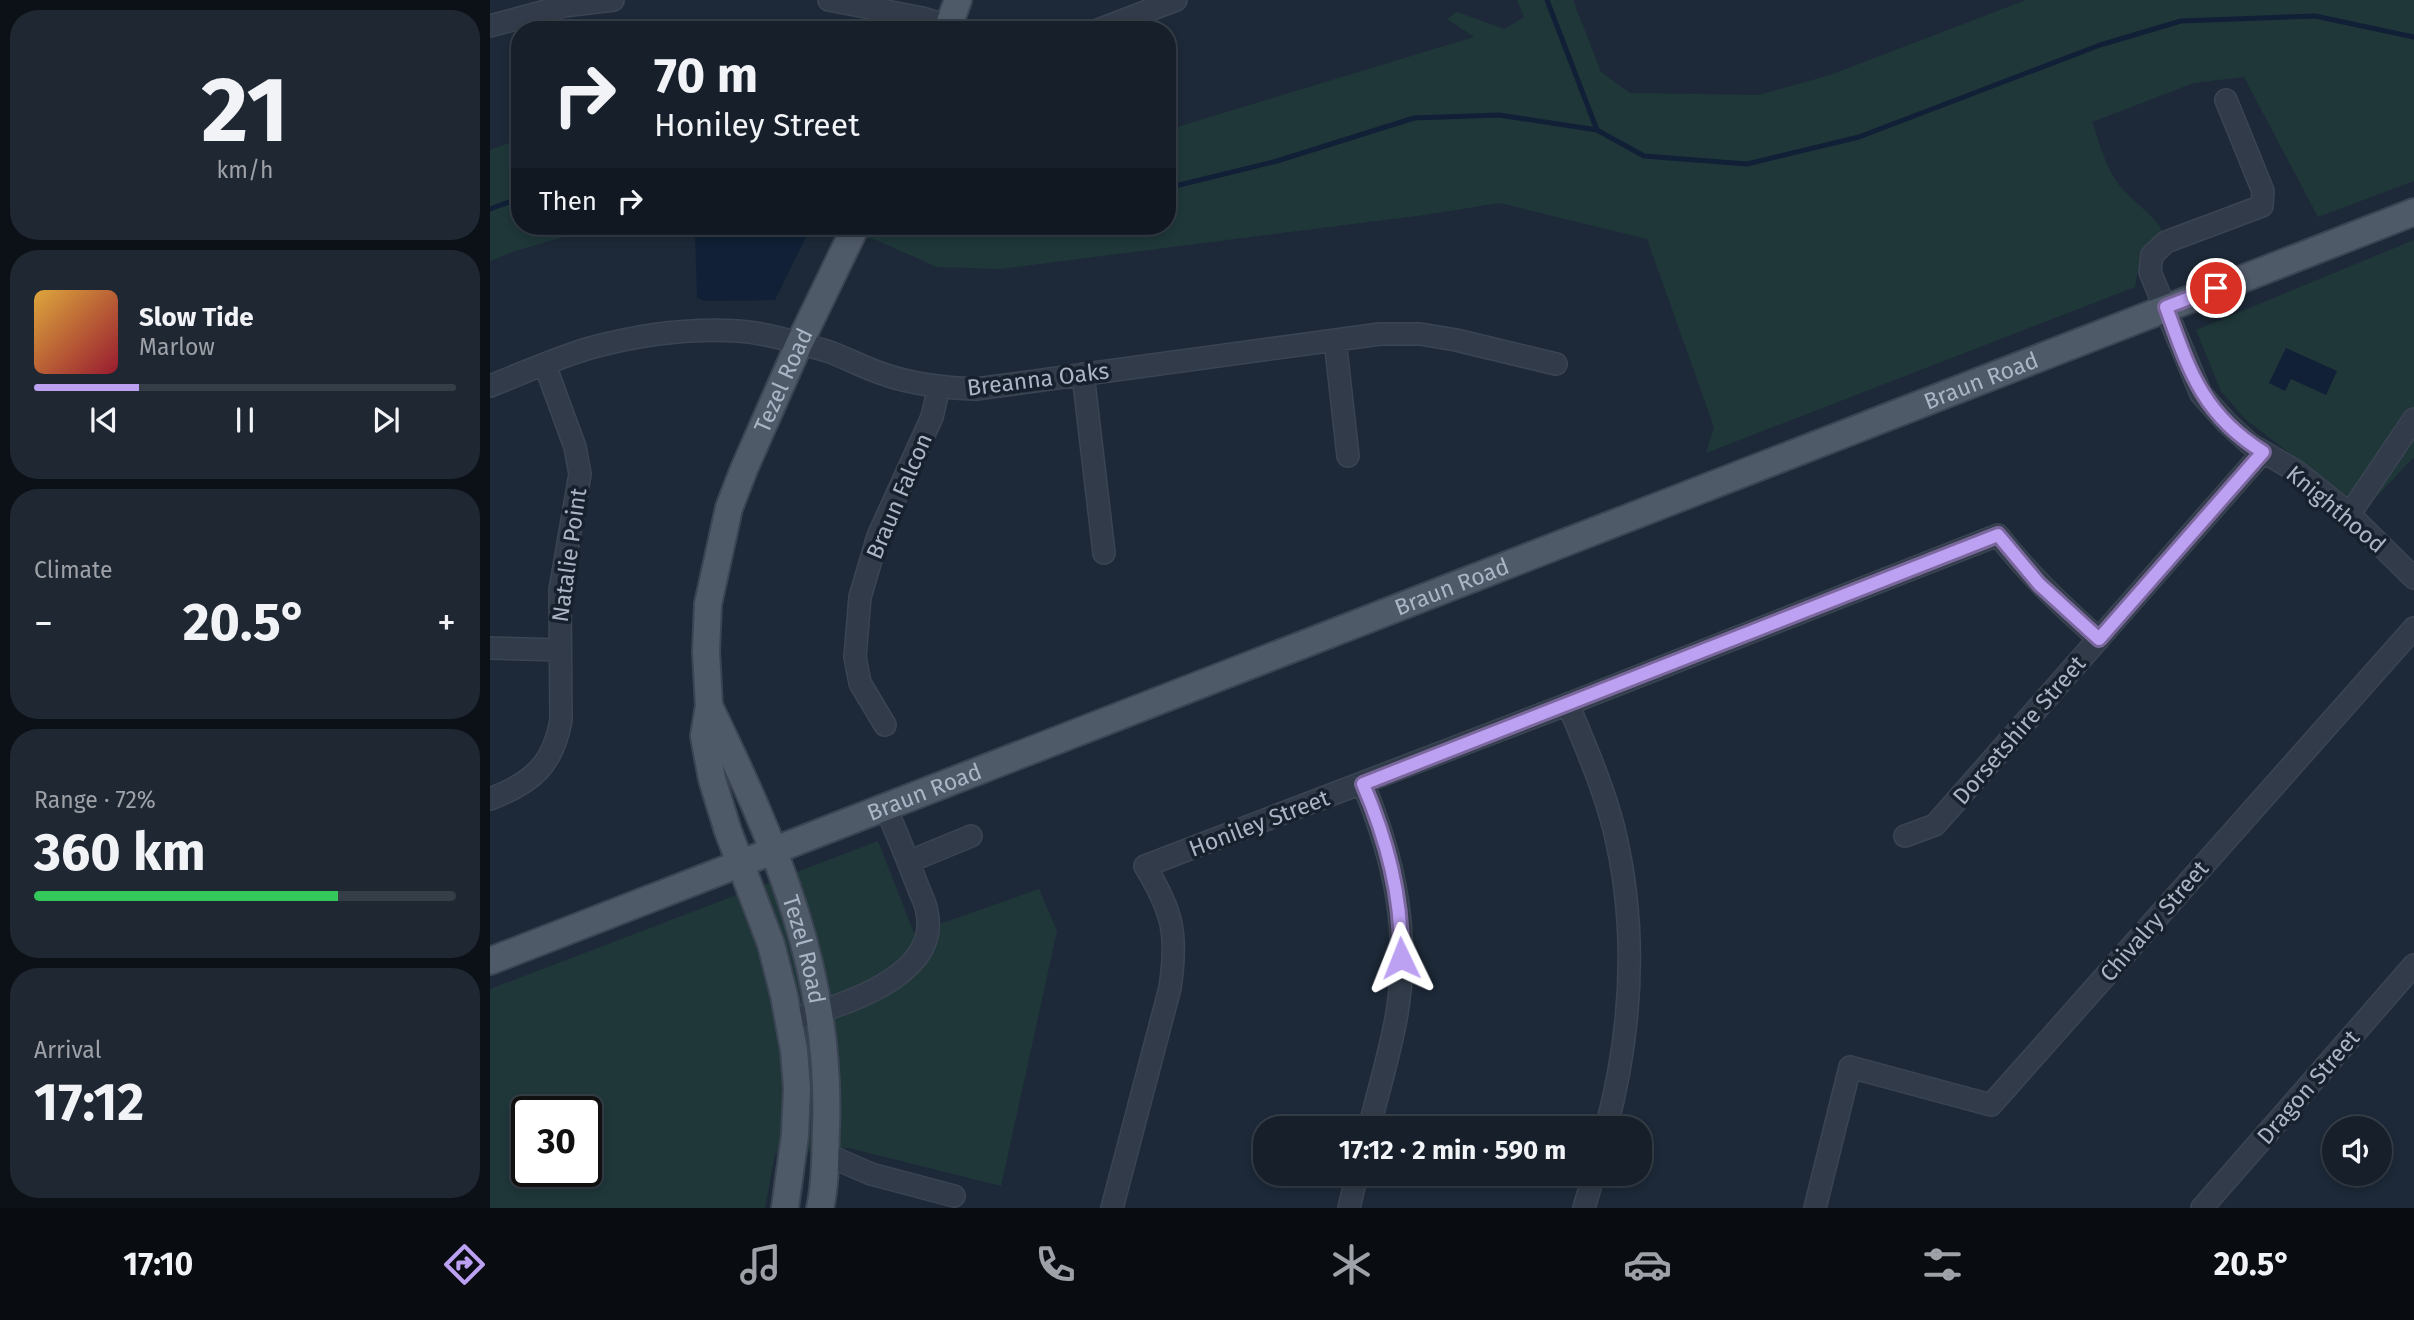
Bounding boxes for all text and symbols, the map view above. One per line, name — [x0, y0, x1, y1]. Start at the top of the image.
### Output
text: 70 m — [654, 46, 758, 105]
icon: right — [539, 49, 630, 140]
text: 21 — [201, 56, 289, 165]
text: Honiley Street — [654, 106, 860, 144]
text: km/h — [217, 156, 273, 184]
icon: right — [611, 182, 649, 220]
text: Then — [539, 186, 597, 217]
pin — [2186, 258, 2246, 318]
icon: arrive — [2197, 269, 2235, 307]
text: Slow Tide — [139, 302, 254, 333]
street label: Tezel Road — [748, 323, 819, 437]
text: Marlow — [139, 333, 215, 361]
street label: Braun Road — [1920, 346, 2042, 415]
street label: Breanna Oaks — [965, 356, 1111, 402]
icon: previous — [85, 401, 123, 439]
icon: pause — [226, 401, 264, 439]
icon: next — [367, 401, 405, 439]
street label: Braun Falcon — [860, 429, 938, 563]
street label: Knighthood — [2281, 459, 2391, 559]
street label: Natalie Point — [546, 486, 592, 624]
street label: Braun Road — [1390, 552, 1513, 622]
text: Climate — [34, 556, 113, 584]
text: 20.5° — [183, 591, 307, 654]
text: − — [34, 600, 53, 646]
text: + — [437, 600, 456, 646]
street label: Dorsetshire Street — [1947, 649, 2092, 810]
street label: Braun Road — [863, 757, 986, 827]
street label: Honiley Street — [1185, 783, 1334, 863]
text: Range · 72% — [34, 786, 156, 814]
text: 360 km — [34, 821, 206, 884]
street label: Chivalry Street — [2094, 854, 2215, 987]
street label: Tezel Road — [776, 891, 831, 1006]
position arrow — [1364, 921, 1438, 995]
street label: Dragon Street — [2251, 1024, 2366, 1150]
text: Arrival — [34, 1036, 101, 1064]
text: 17:12 — [34, 1071, 144, 1134]
speed limit sign: 30 — [511, 1096, 602, 1187]
map controls — [2322, 1116, 2392, 1186]
button: sound — [2322, 1116, 2392, 1186]
text: 17:12 · 2 min · 590 m — [1339, 1135, 1566, 1166]
icon: directions — [440, 1240, 489, 1289]
icon: music — [736, 1240, 785, 1289]
icon: phone — [1031, 1240, 1080, 1289]
icon: climate — [1327, 1240, 1376, 1289]
icon: car — [1623, 1240, 1672, 1289]
icon: filters — [1918, 1240, 1967, 1289]
text: 17:10 — [123, 1245, 193, 1283]
text: 20.5° — [2214, 1245, 2291, 1283]

